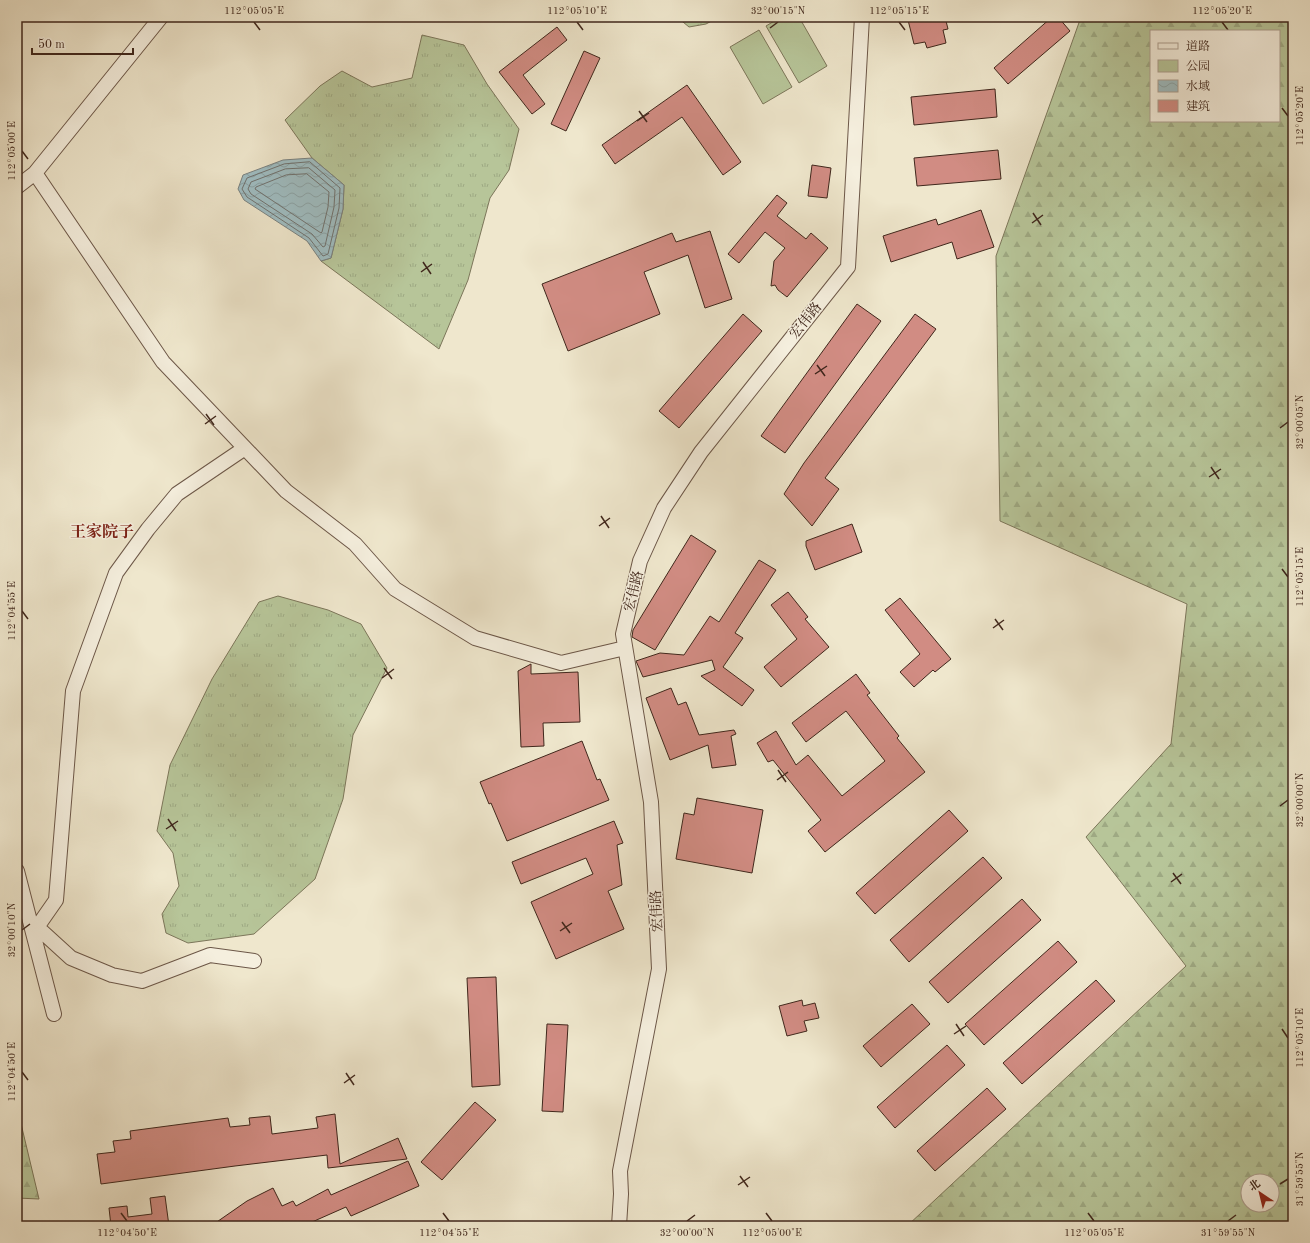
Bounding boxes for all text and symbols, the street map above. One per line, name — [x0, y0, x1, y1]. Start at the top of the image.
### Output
text: 112°05'05"E — [224, 6, 284, 16]
text: 112°05'10"E — [547, 6, 607, 16]
text: 32°00'15"N — [751, 6, 806, 16]
text: 112°05'15"E — [869, 6, 929, 16]
text: 112°05'20"E — [1192, 6, 1252, 16]
scale bar — [32, 30, 133, 56]
legend — [1150, 30, 1280, 122]
text: 50 m — [38, 38, 65, 51]
text: 道路 — [1186, 39, 1210, 53]
text: 公园 — [1186, 60, 1210, 73]
text: 水域 — [1186, 79, 1210, 93]
text: 112°05'20"E — [1295, 86, 1305, 146]
text: 建筑 — [1186, 99, 1210, 113]
text: 112°05'00"E — [7, 121, 17, 181]
street label: 宏伟路 — [786, 299, 824, 341]
text: 32°00'05"N — [1295, 394, 1305, 449]
district label: 王家院子 — [70, 522, 134, 541]
text: 112°05'15"E — [1295, 547, 1305, 607]
street label: 宏伟路 — [621, 569, 646, 613]
text: 112°04'55"E — [7, 581, 17, 641]
text: 32°00'00"N — [1295, 772, 1305, 827]
street label: 宏伟路 — [648, 890, 665, 932]
text: 32°00'10"N — [7, 902, 17, 957]
text: 112°05'10"E — [1295, 1008, 1305, 1068]
text: 112°04'50"E — [7, 1042, 17, 1102]
text: 31°59'55"N — [1295, 1151, 1305, 1206]
north arrow — [1240, 1173, 1280, 1213]
text: 北 — [1247, 1178, 1263, 1194]
text: 112°04'50"E — [97, 1228, 157, 1238]
text: 112°04'55"E — [419, 1228, 479, 1238]
text: 32°00'00"N — [660, 1228, 715, 1238]
text: 112°05'00"E — [742, 1228, 802, 1238]
text: 112°05'05"E — [1064, 1228, 1124, 1238]
text: 31°59'55"N — [1201, 1228, 1256, 1238]

